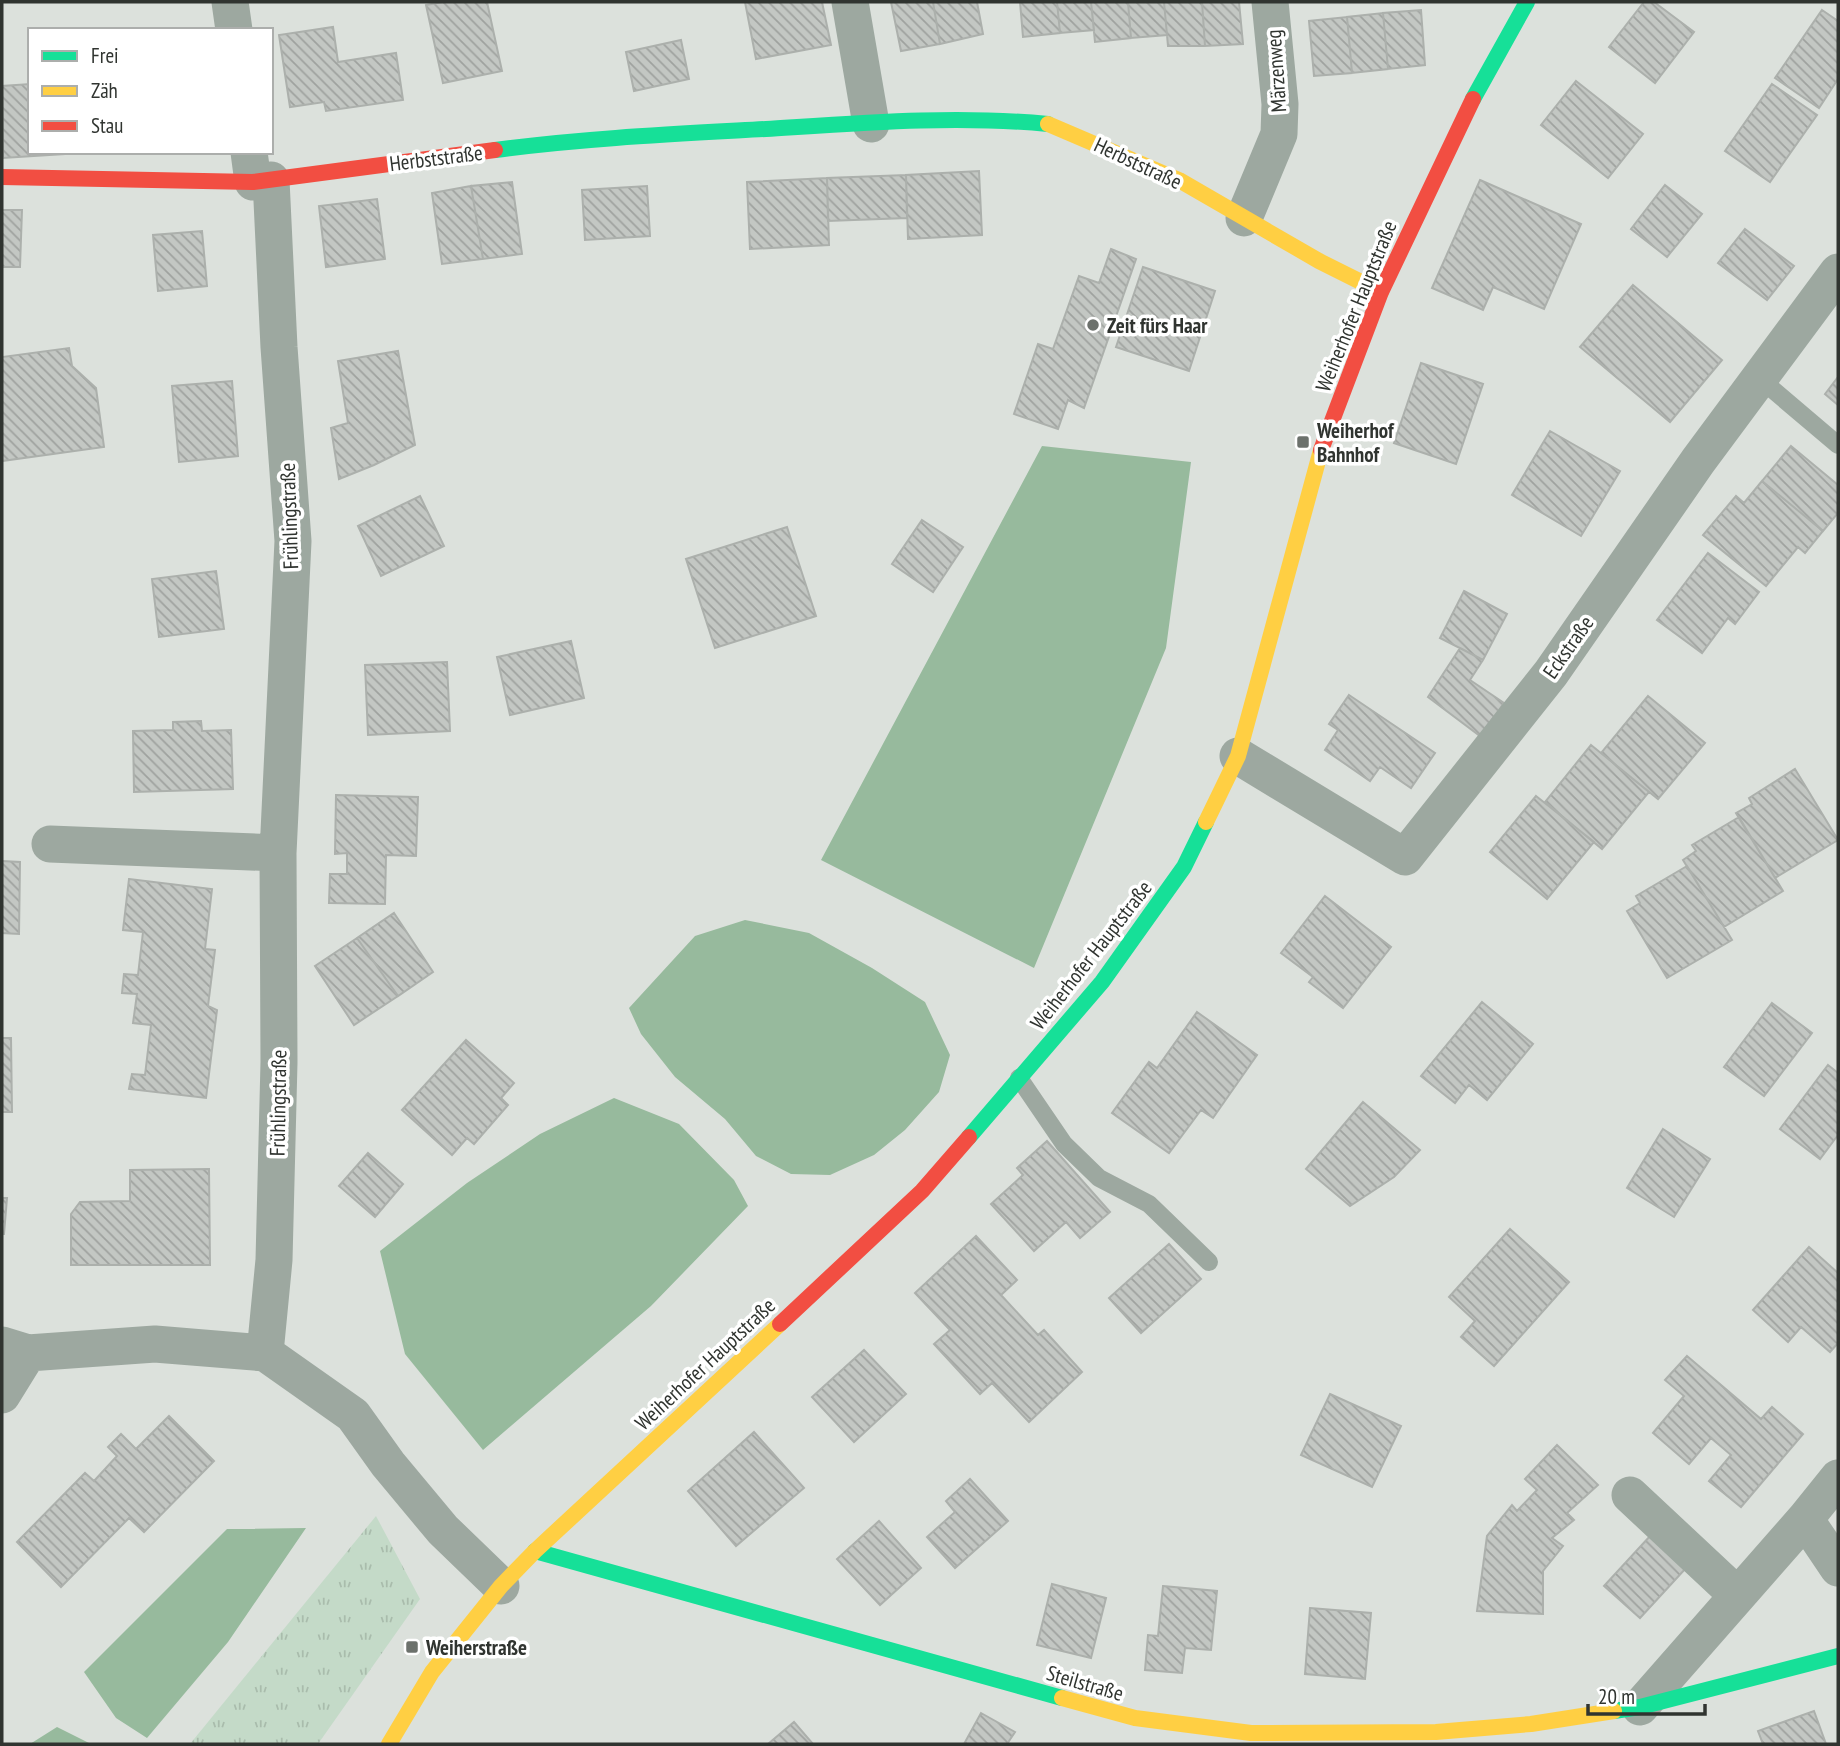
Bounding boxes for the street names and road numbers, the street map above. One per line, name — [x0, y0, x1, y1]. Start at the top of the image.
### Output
street label: Märzenweg — [1260, 29, 1292, 113]
street label: Herbststraße — [1090, 131, 1186, 195]
street label: Herbststraße — [388, 139, 484, 177]
street label: Weiherhofer Hauptstraße — [1309, 217, 1403, 395]
street label: Frühlingstraße — [274, 462, 304, 570]
street label: Eckstraße — [1537, 610, 1599, 684]
street label: Weiherhofer Hauptstraße — [1024, 875, 1158, 1035]
street label: Frühlingstraße — [264, 1050, 292, 1156]
street label: Weiherhofer Hauptstraße — [629, 1292, 781, 1436]
street label: Steilstraße — [1043, 1659, 1127, 1707]

